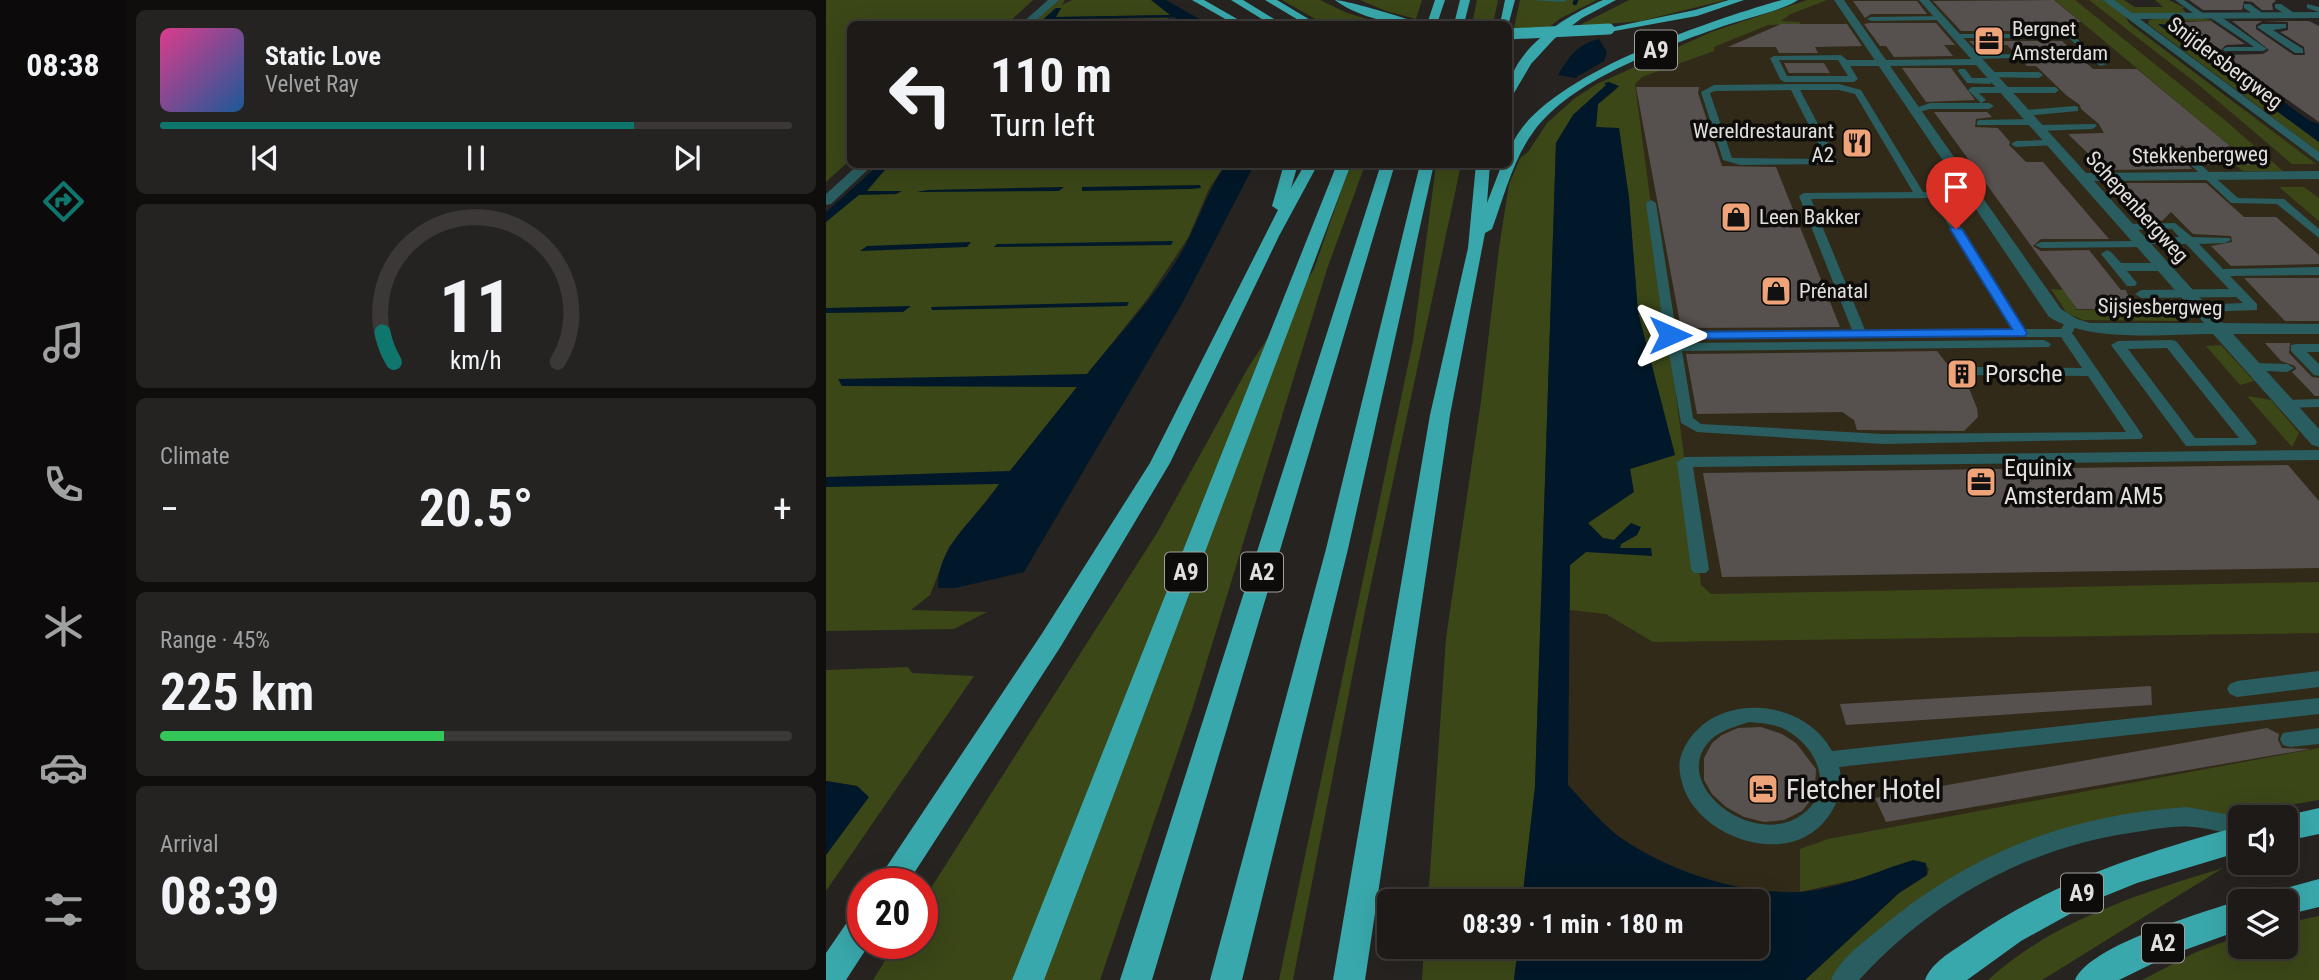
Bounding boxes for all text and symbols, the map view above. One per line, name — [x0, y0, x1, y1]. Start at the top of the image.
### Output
street label: Snijdersbergweg — [2163, 12, 2287, 114]
place label: Bergnet Amsterdam — [2012, 17, 2108, 65]
office icon: Bergnet Amsterdam — [1972, 24, 2006, 58]
road number: A9 — [1635, 31, 1677, 70]
text: Static Love — [265, 41, 381, 71]
text: 08:38 — [26, 46, 100, 84]
text: 110 m — [990, 47, 1112, 104]
icon: left — [875, 49, 966, 140]
text: Velvet Ray — [265, 71, 359, 98]
text: Turn left — [990, 106, 1095, 144]
place label: Wereldrestaurant A2 — [1693, 119, 1834, 167]
restaurant icon: Wereldrestaurant A2 — [1840, 126, 1874, 160]
icon: previous — [246, 139, 284, 177]
icon: pause — [457, 139, 495, 177]
icon: next — [668, 139, 706, 177]
street label: Stekkenbergweg — [2132, 142, 2268, 168]
street label: Schepenbergweg — [2081, 146, 2193, 268]
pin — [1926, 157, 1986, 229]
icon: arrive — [1937, 168, 1975, 206]
icon: directions — [39, 177, 88, 226]
shop icon: Leen Bakker — [1719, 200, 1753, 234]
place label: Leen Bakker — [1759, 205, 1860, 229]
text: 11 — [439, 264, 513, 350]
shop icon: Prénatal — [1759, 274, 1793, 308]
place label: Prénatal — [1799, 279, 1868, 303]
street label: Sijsjesbergweg — [2097, 294, 2223, 320]
position arrow — [1633, 298, 1707, 372]
icon: music — [39, 318, 88, 367]
text: km/h — [450, 346, 502, 375]
building icon: Porsche — [1945, 357, 1979, 391]
place label: Porsche — [1985, 360, 2062, 388]
text: Climate — [160, 443, 230, 470]
place label: Equinix Amsterdam AM5 — [2004, 454, 2163, 510]
icon: phone — [39, 460, 88, 509]
office icon: Equinix Amsterdam AM5 — [1964, 465, 1998, 499]
text: 20.5° — [419, 478, 533, 539]
text: − — [160, 487, 179, 531]
text: + — [773, 487, 792, 531]
road number: A9 — [1165, 552, 1207, 592]
road number: A2 — [1241, 552, 1283, 592]
icon: climate — [39, 602, 88, 651]
text: Range · 45% — [160, 627, 270, 654]
text: 225 km — [160, 662, 314, 723]
icon: car — [39, 743, 88, 792]
hotel icon: Fletcher Hotel — [1746, 772, 1780, 806]
place label: Fletcher Hotel — [1786, 773, 1941, 806]
map controls — [2228, 805, 2298, 959]
button: sound — [2228, 805, 2298, 875]
text: Arrival — [160, 831, 219, 858]
text: 08:39 — [160, 866, 279, 927]
speed limit sign: 20 — [847, 868, 938, 959]
road number: A9 — [2061, 874, 2103, 912]
icon: filters — [39, 885, 88, 934]
button: layers — [2228, 889, 2298, 959]
text: 08:39 · 1 min · 180 m — [1463, 909, 1683, 939]
road number: A2 — [2142, 924, 2184, 962]

